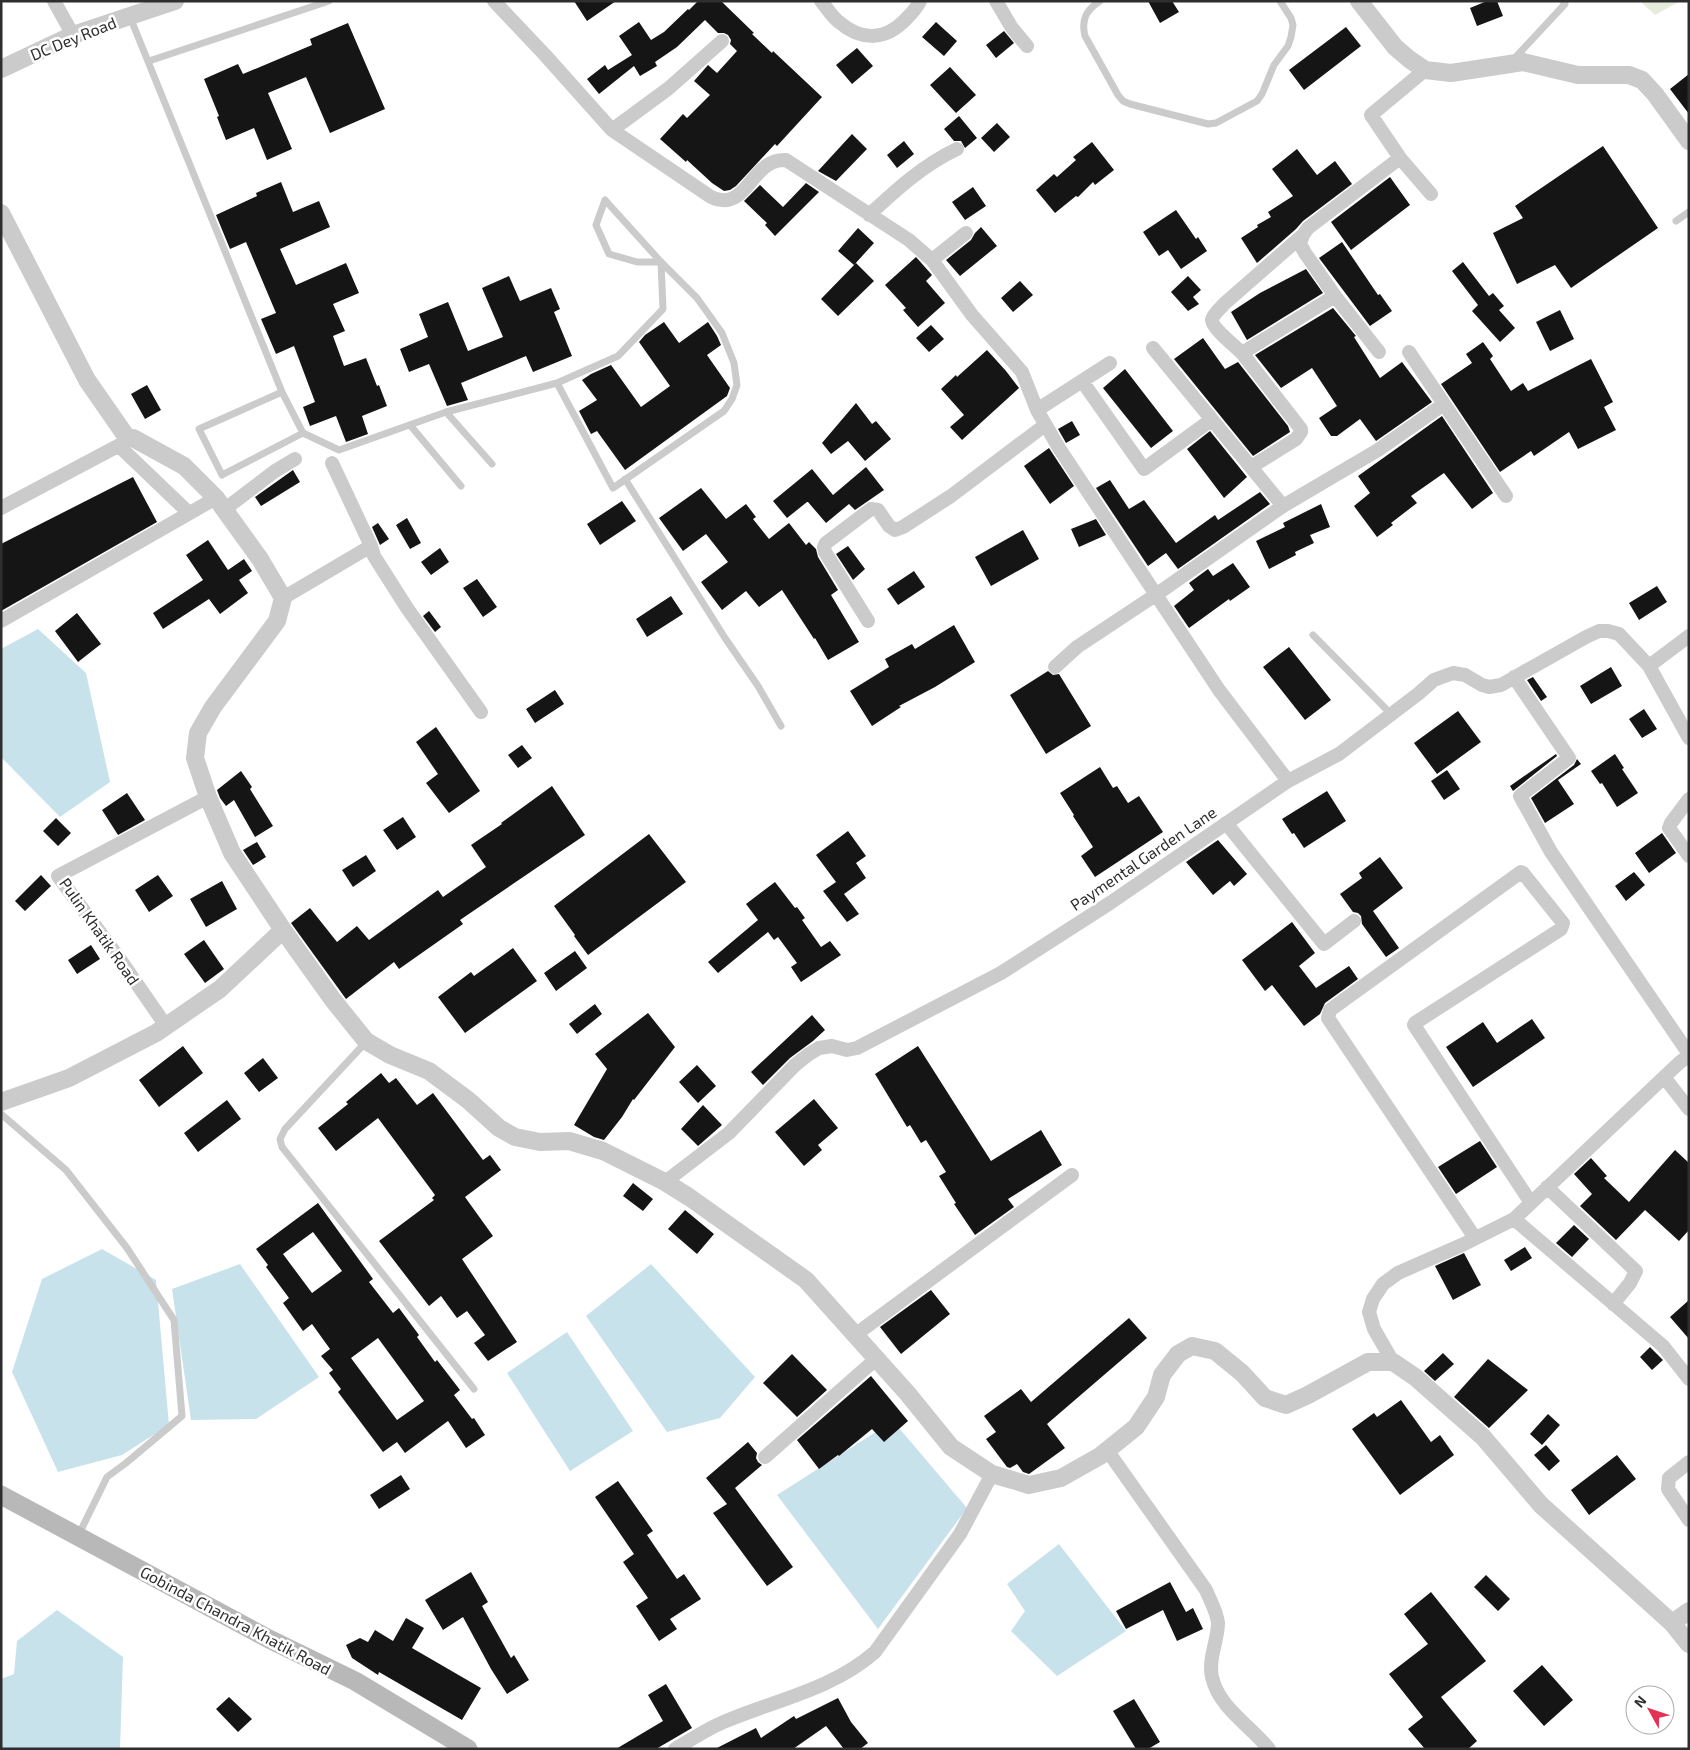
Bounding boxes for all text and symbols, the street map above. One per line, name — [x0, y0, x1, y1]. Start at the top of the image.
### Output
street label: DC Dey Road — [27, 12, 119, 64]
street label: Paymental Garden Lane — [1066, 802, 1220, 914]
street label: Pulin Khatik Road — [56, 874, 144, 988]
street label: Gobinda Chandra Khatik Road — [137, 1561, 335, 1679]
north arrow — [1625, 1685, 1675, 1735]
text: N — [1630, 1692, 1649, 1711]

